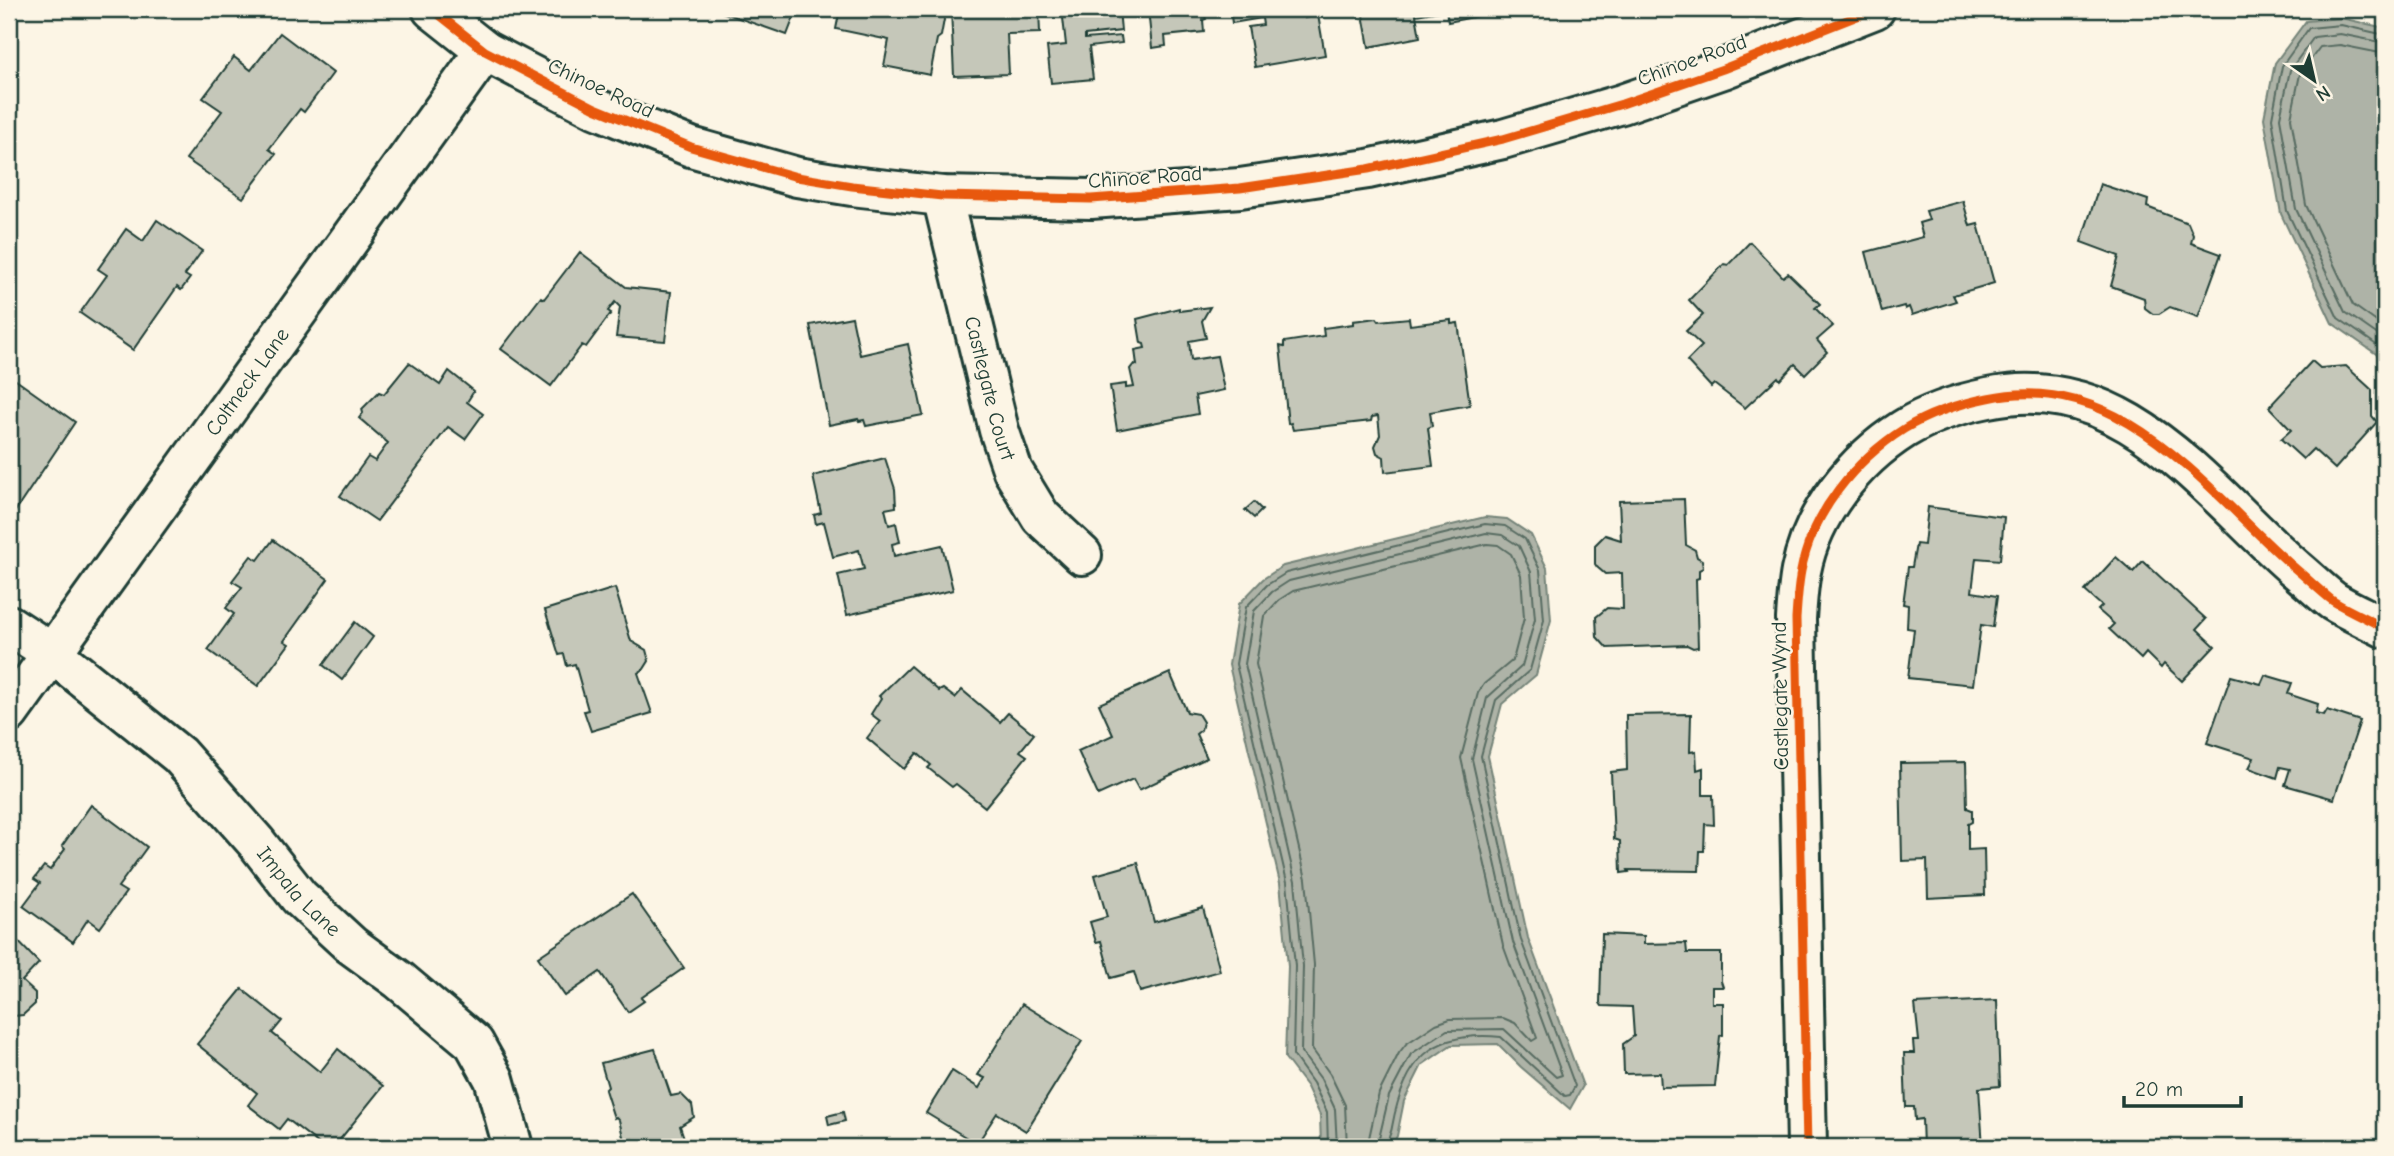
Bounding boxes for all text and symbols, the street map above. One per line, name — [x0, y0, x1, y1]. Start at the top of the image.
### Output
street label: Chinoe Road — [1634, 29, 1750, 91]
north arrow — [2278, 46, 2348, 116]
street label: Chinoe Road — [544, 53, 658, 123]
text: N — [2312, 81, 2334, 106]
street label: Chinoe Road — [1087, 161, 1203, 193]
street label: Castlegate Court — [960, 314, 1021, 464]
street label: Coltneck Lane — [200, 323, 294, 440]
street label: Castlegate Wynd — [1767, 621, 1793, 771]
street label: Impala Lane — [252, 842, 346, 941]
scale bar — [2124, 1065, 2242, 1109]
text: 20 m — [2135, 1077, 2183, 1101]

